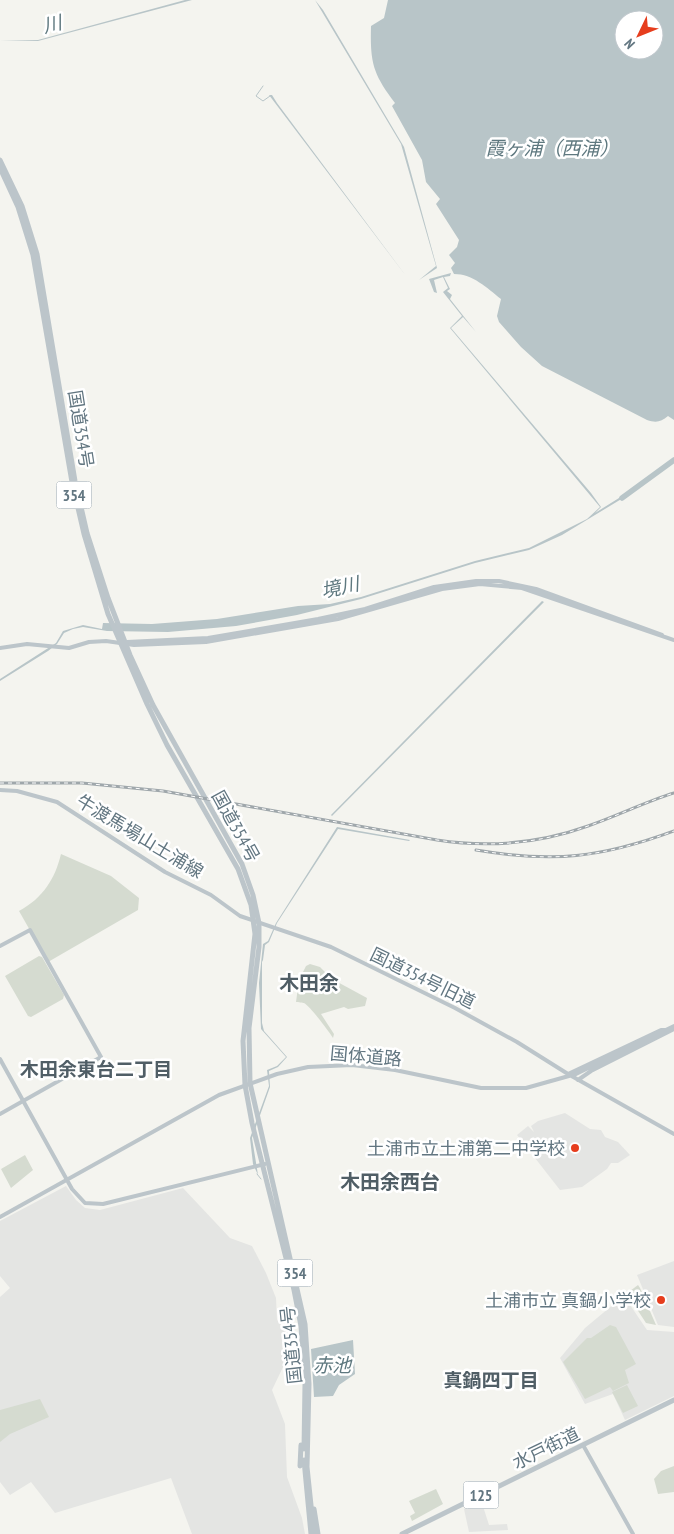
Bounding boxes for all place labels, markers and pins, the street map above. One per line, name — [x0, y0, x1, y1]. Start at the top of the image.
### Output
place label: 土浦市立土浦第二中学校 — [367, 1137, 565, 1160]
marker: 土浦市立土浦第二中学校 — [569, 1142, 581, 1154]
place label: 土浦市立 真鍋小学校 — [485, 1289, 651, 1312]
marker: 土浦市立 真鍋小学校 — [655, 1294, 667, 1306]

